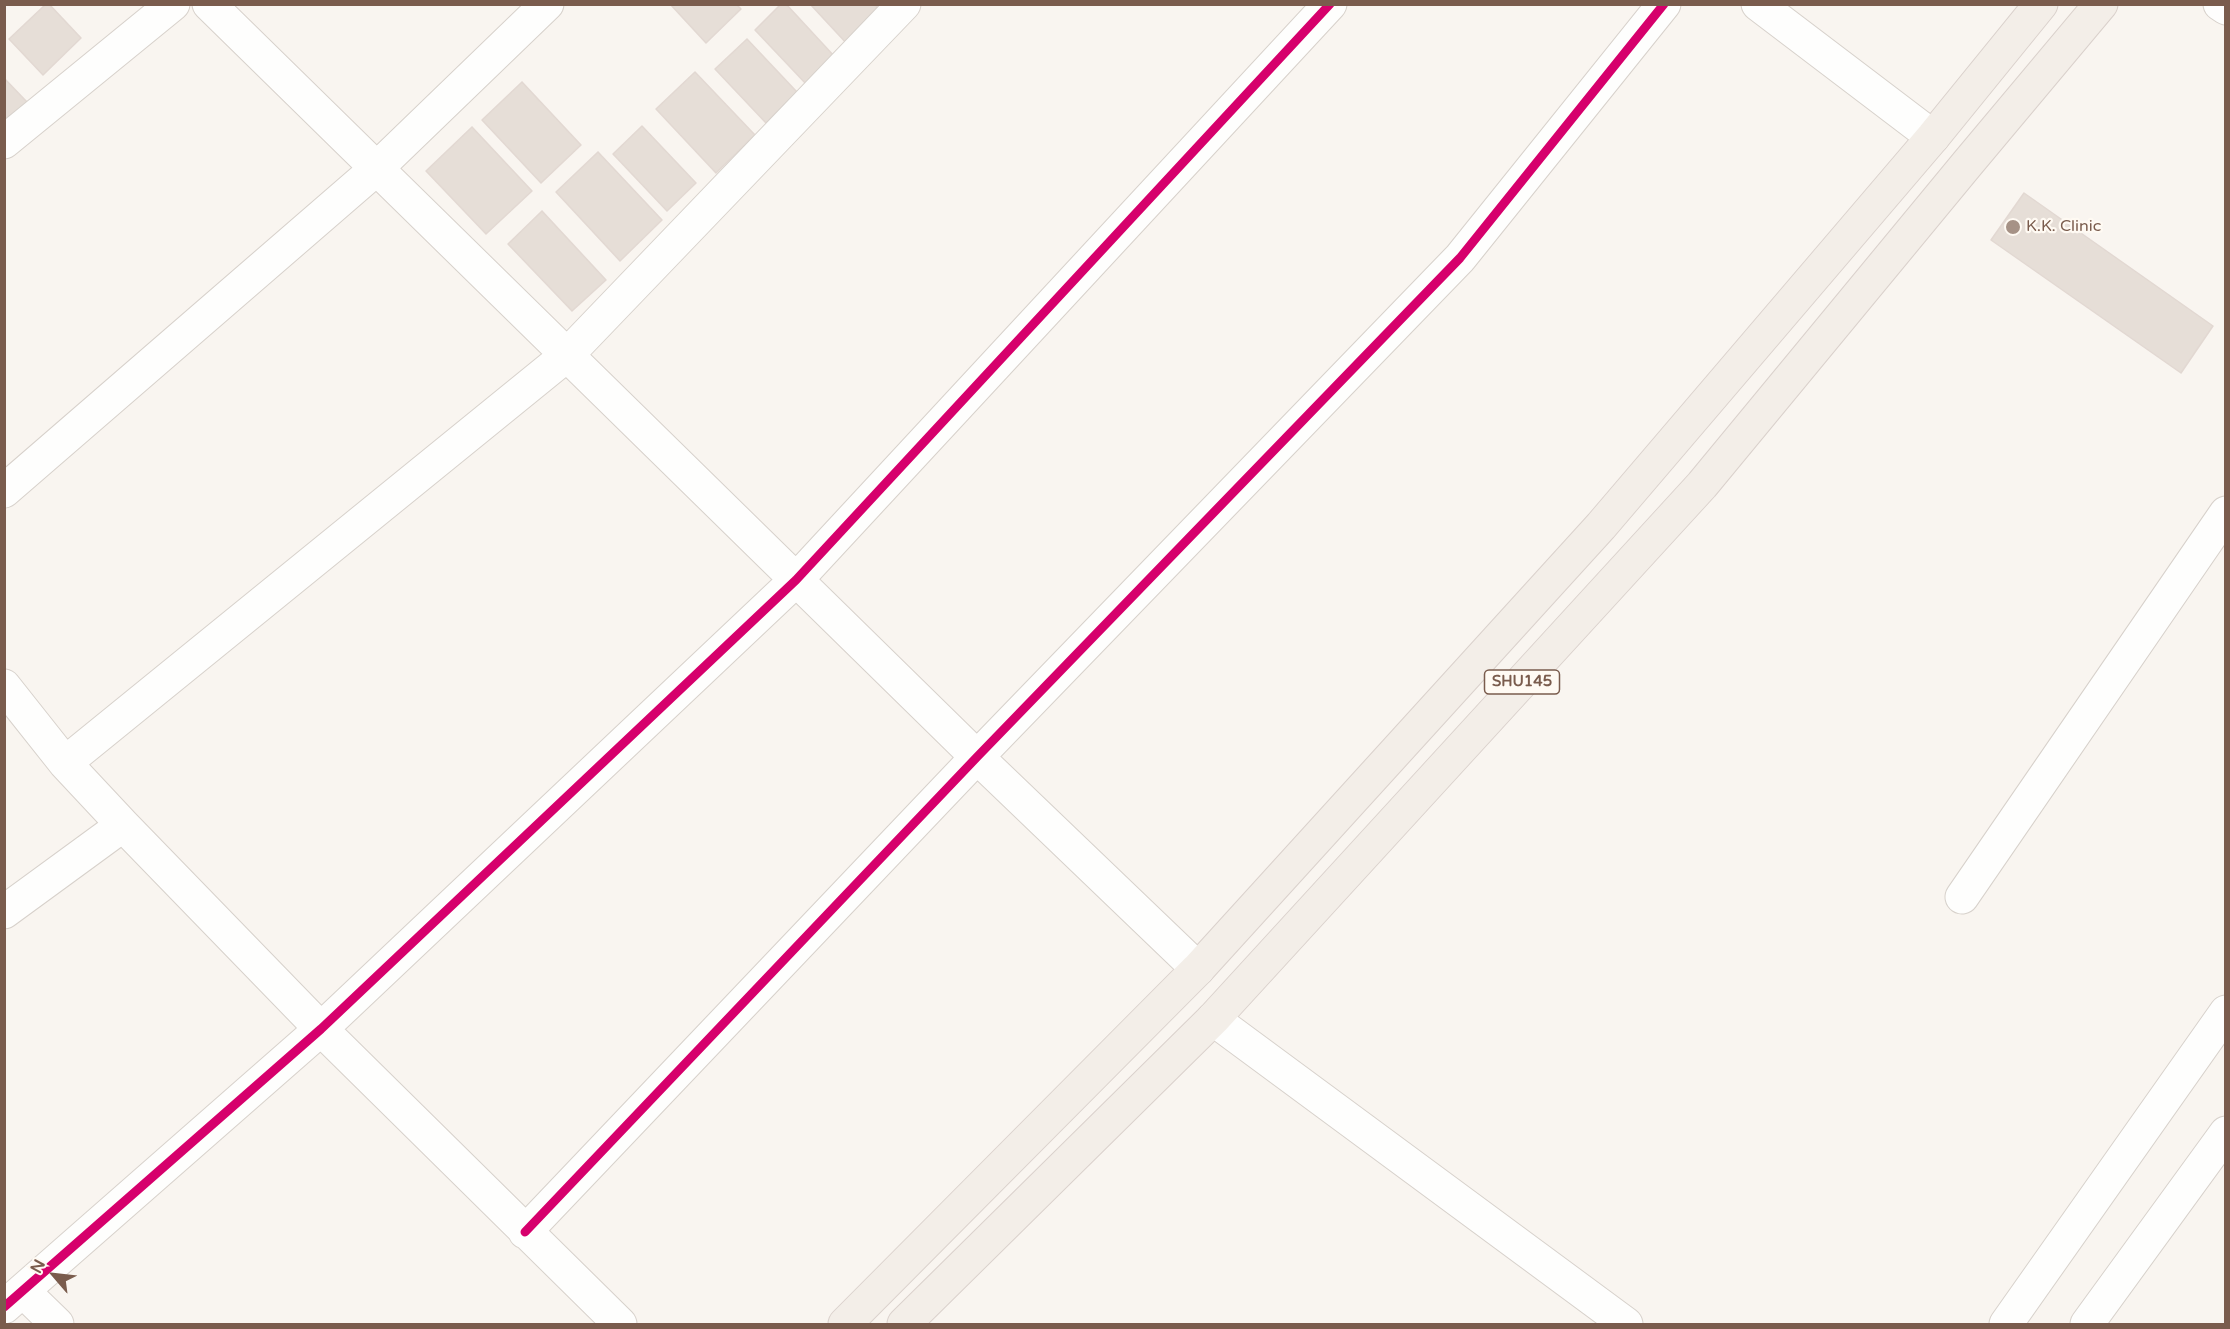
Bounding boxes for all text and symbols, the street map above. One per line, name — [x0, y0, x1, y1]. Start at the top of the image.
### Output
place label: K.K. Clinic — [2026, 217, 2101, 237]
marker: K.K. Clinic — [2004, 218, 2022, 236]
road number: SHU145 — [1484, 670, 1559, 694]
north arrow — [24, 1245, 84, 1305]
text: N — [26, 1256, 50, 1277]

